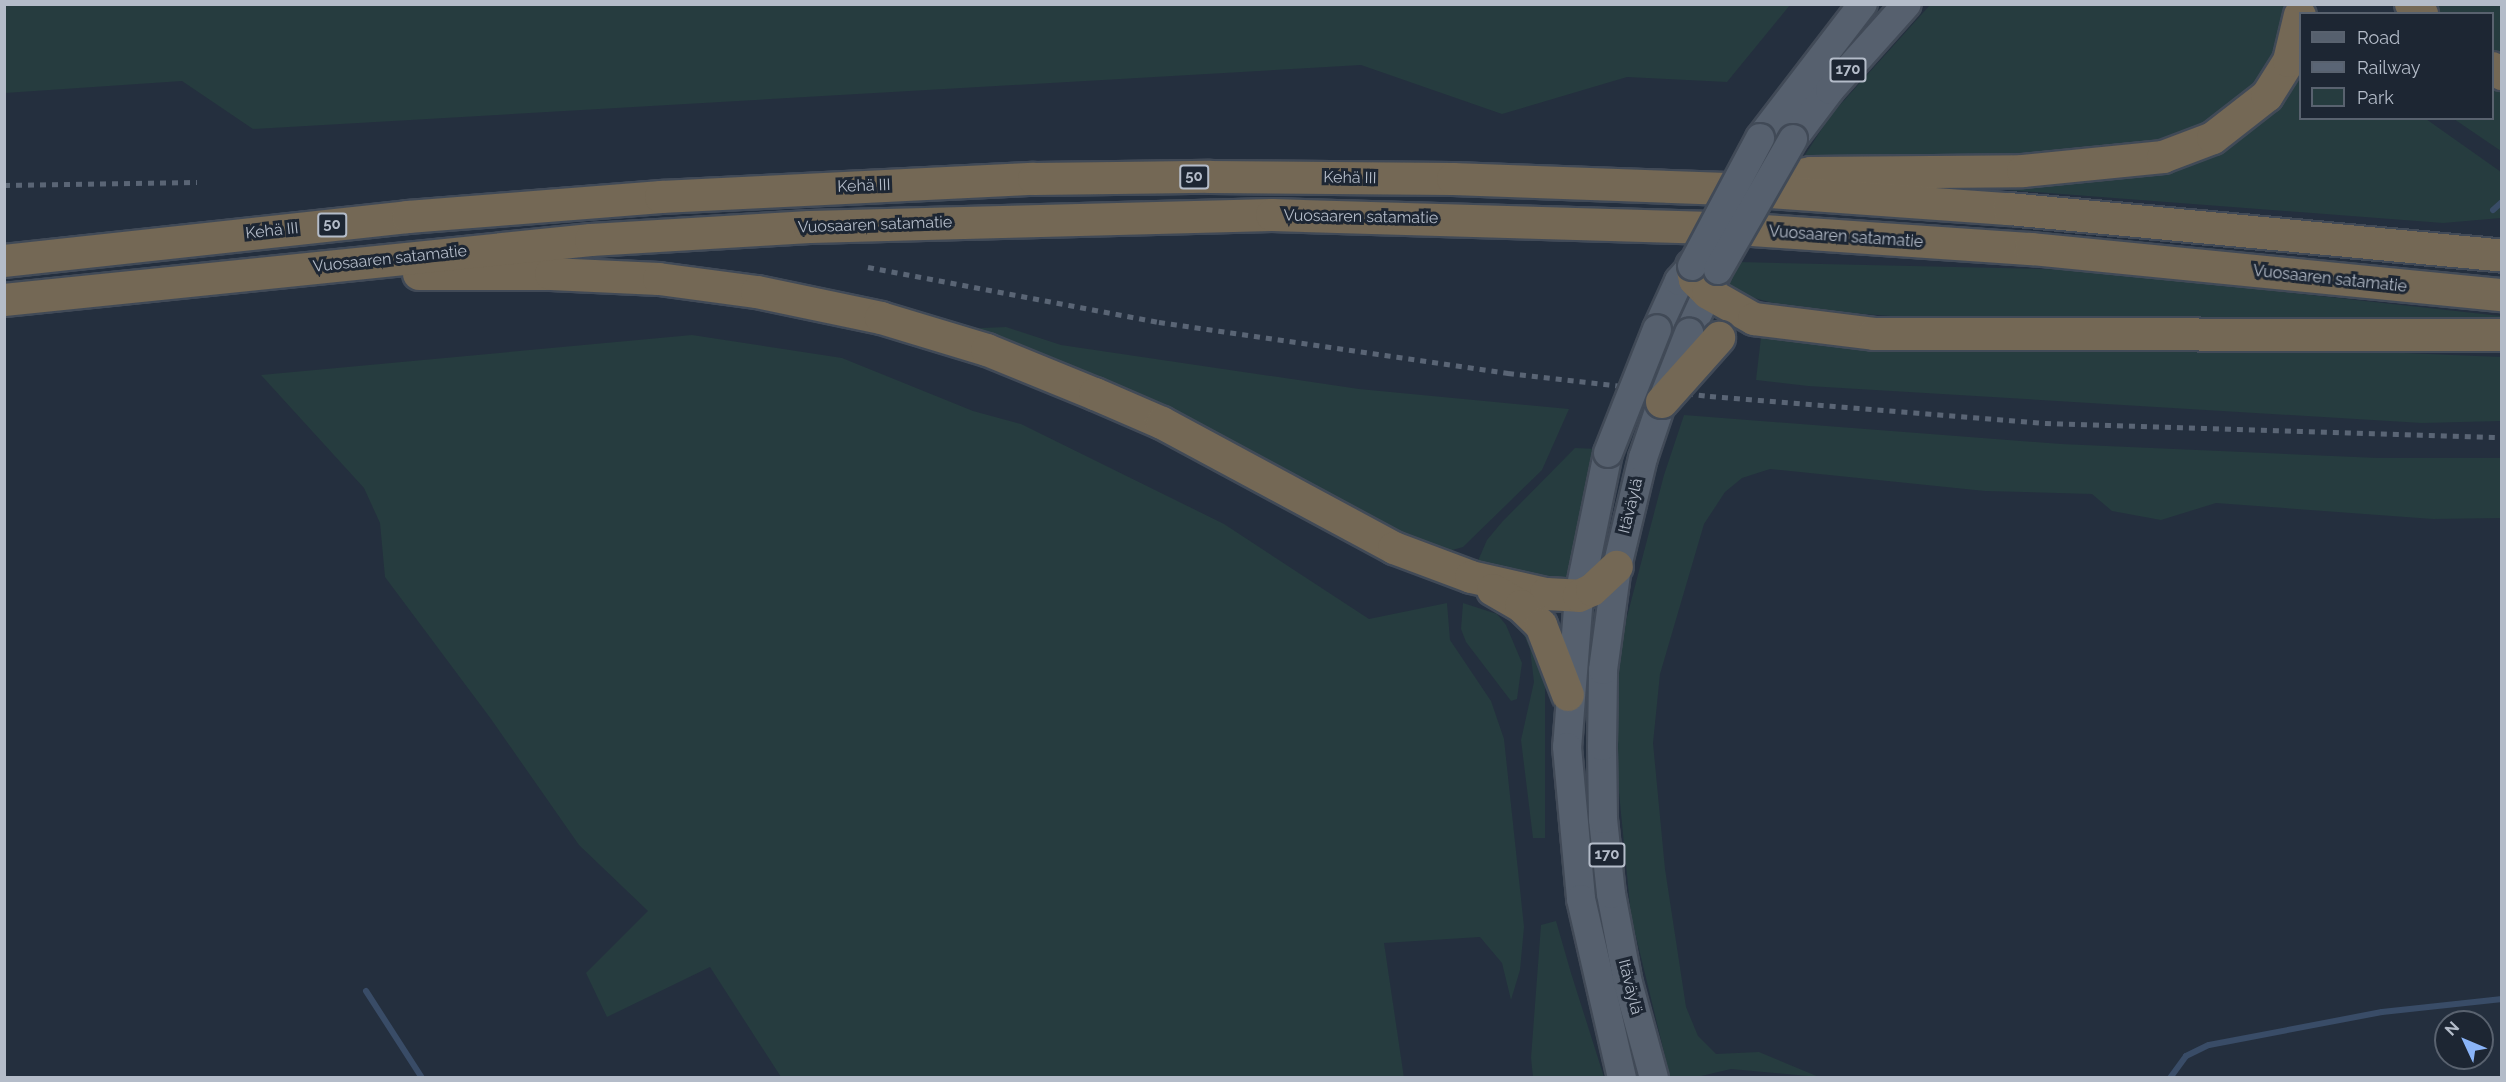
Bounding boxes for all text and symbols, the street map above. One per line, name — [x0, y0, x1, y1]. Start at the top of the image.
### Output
legend — [2299, 12, 2494, 120]
text: Road — [2357, 27, 2400, 48]
text: Railway — [2357, 57, 2421, 78]
road number: 170 — [1828, 58, 1868, 82]
text: Park — [2357, 87, 2394, 108]
road number: 50 — [1179, 165, 1209, 189]
street label: Kehä III — [1323, 168, 1377, 188]
street label: Kehä III — [837, 175, 891, 197]
street label: Vuosaaren satamatie — [1284, 206, 1438, 228]
road number: 50 — [317, 213, 347, 237]
street label: Vuosaaren satamatie — [797, 213, 953, 237]
street label: Kehä III — [245, 219, 299, 243]
street label: Vuosaaren satamatie — [1768, 222, 1924, 252]
street label: Vuosaaren satamatie — [312, 241, 468, 277]
street label: Vuosaaren satamatie — [2252, 261, 2408, 297]
street label: Itäväylä — [1615, 476, 1647, 536]
road number: 170 — [1588, 843, 1626, 867]
street label: Itäväylä — [1614, 957, 1646, 1017]
north arrow — [2434, 1010, 2494, 1070]
text: N — [2441, 1018, 2463, 1040]

